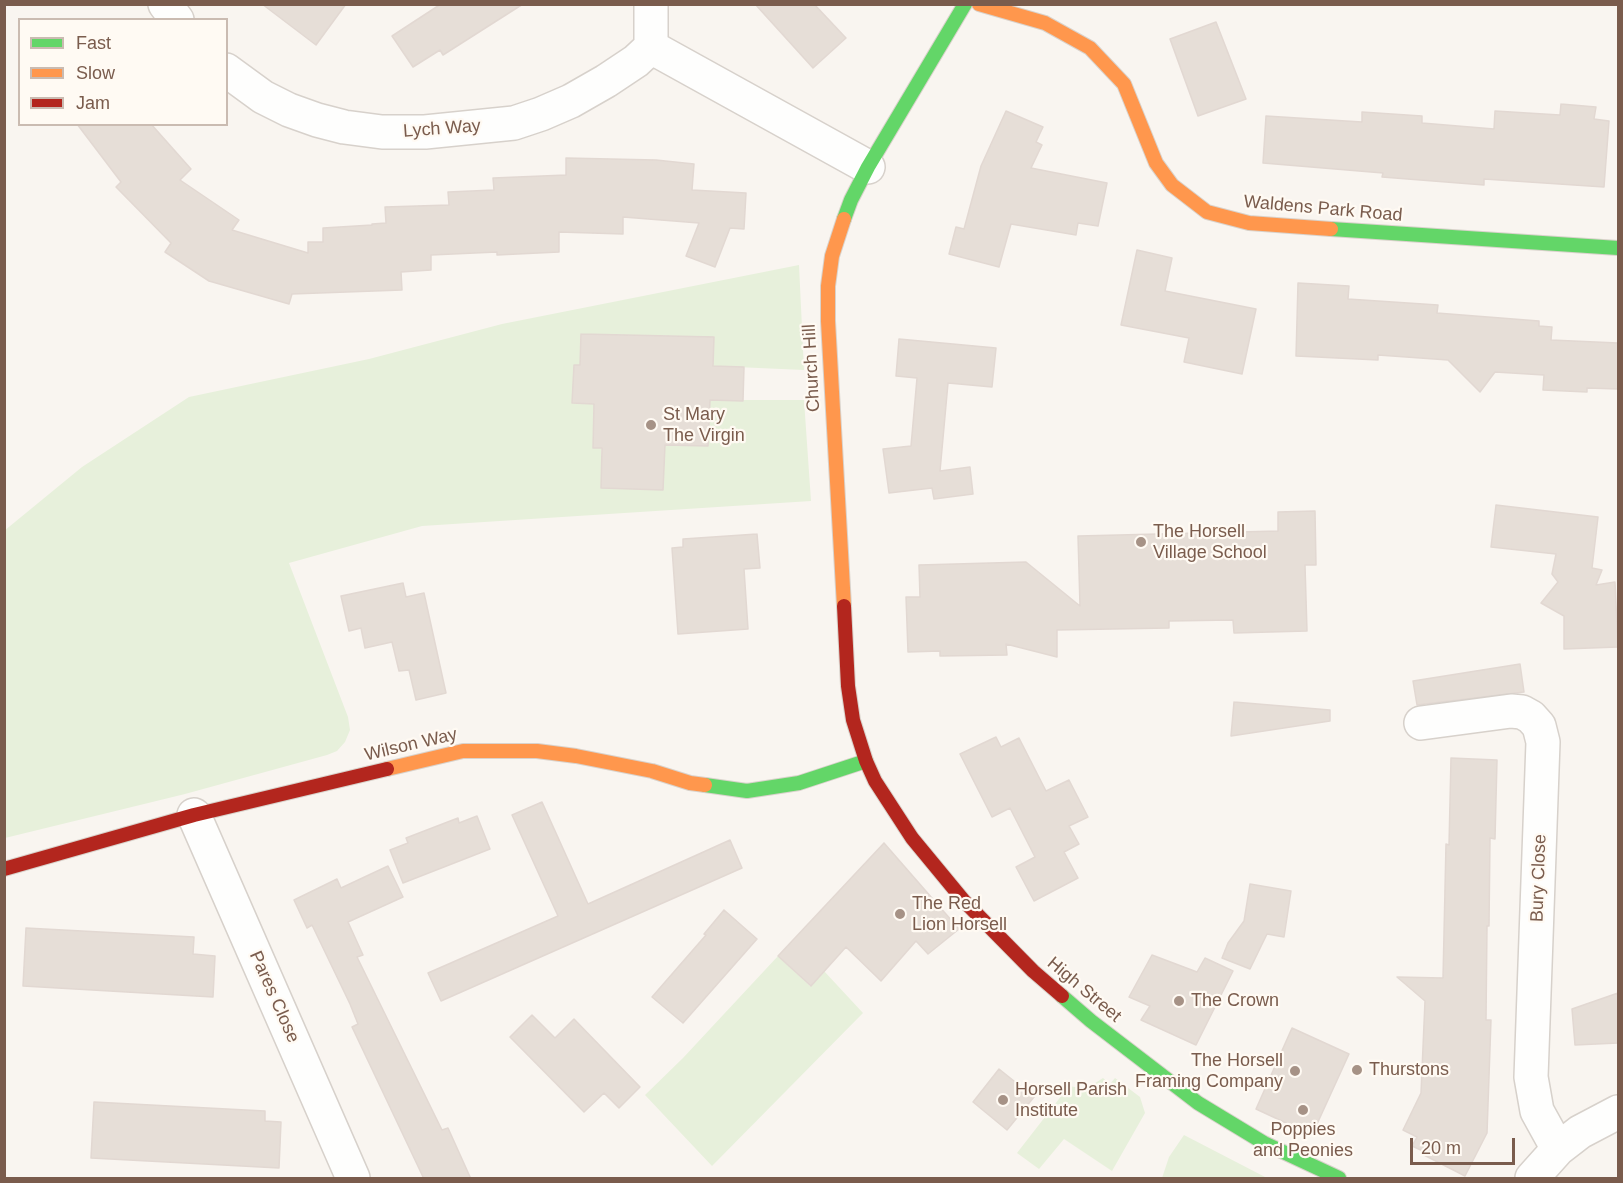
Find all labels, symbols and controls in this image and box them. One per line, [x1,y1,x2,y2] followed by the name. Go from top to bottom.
[18,18,228,126] legend
[76,33,111,53] text: Fast
[76,63,115,83] text: Slow
[76,93,110,113] text: Jam
[402,116,482,142] street label: Lych Way
[1243,191,1403,227] street label: Waldens Park Road
[799,323,825,413] street label: Church Hill
[663,404,745,446] place label: St Mary The Virgin
[644,418,658,432] marker: St Mary The Virgin
[1153,521,1267,564] place label: The Horsell Village School
[1134,535,1148,549] marker: The Horsell Village School
[363,724,459,766] street label: Wilson Way
[1527,834,1551,922] street label: Bury Close
[912,893,1007,936] place label: The Red Lion Horsell
[893,907,907,921] marker: The Red Lion Horsell
[244,948,304,1046] street label: Pares Close
[1043,953,1125,1027] street label: High Street
[1191,990,1279,1012] place label: The Crown
[1172,994,1186,1008] marker: The Crown
[1135,1050,1283,1092] place label: The Horsell Framing Company
[1369,1059,1449,1081] place label: Thurstons
[1350,1063,1364,1077] marker: Thurstons
[1288,1064,1302,1078] marker: The Horsell Framing Company
[1015,1079,1127,1122] place label: Horsell Parish Institute
[996,1093,1010,1107] marker: Horsell Parish Institute
[1296,1103,1310,1117] marker: Poppies and Peonies
[1253,1119,1353,1162] place label: Poppies and Peonies
[1413,1126,1518,1164] scale bar
[1421,1138,1461,1158] text: 20 m

